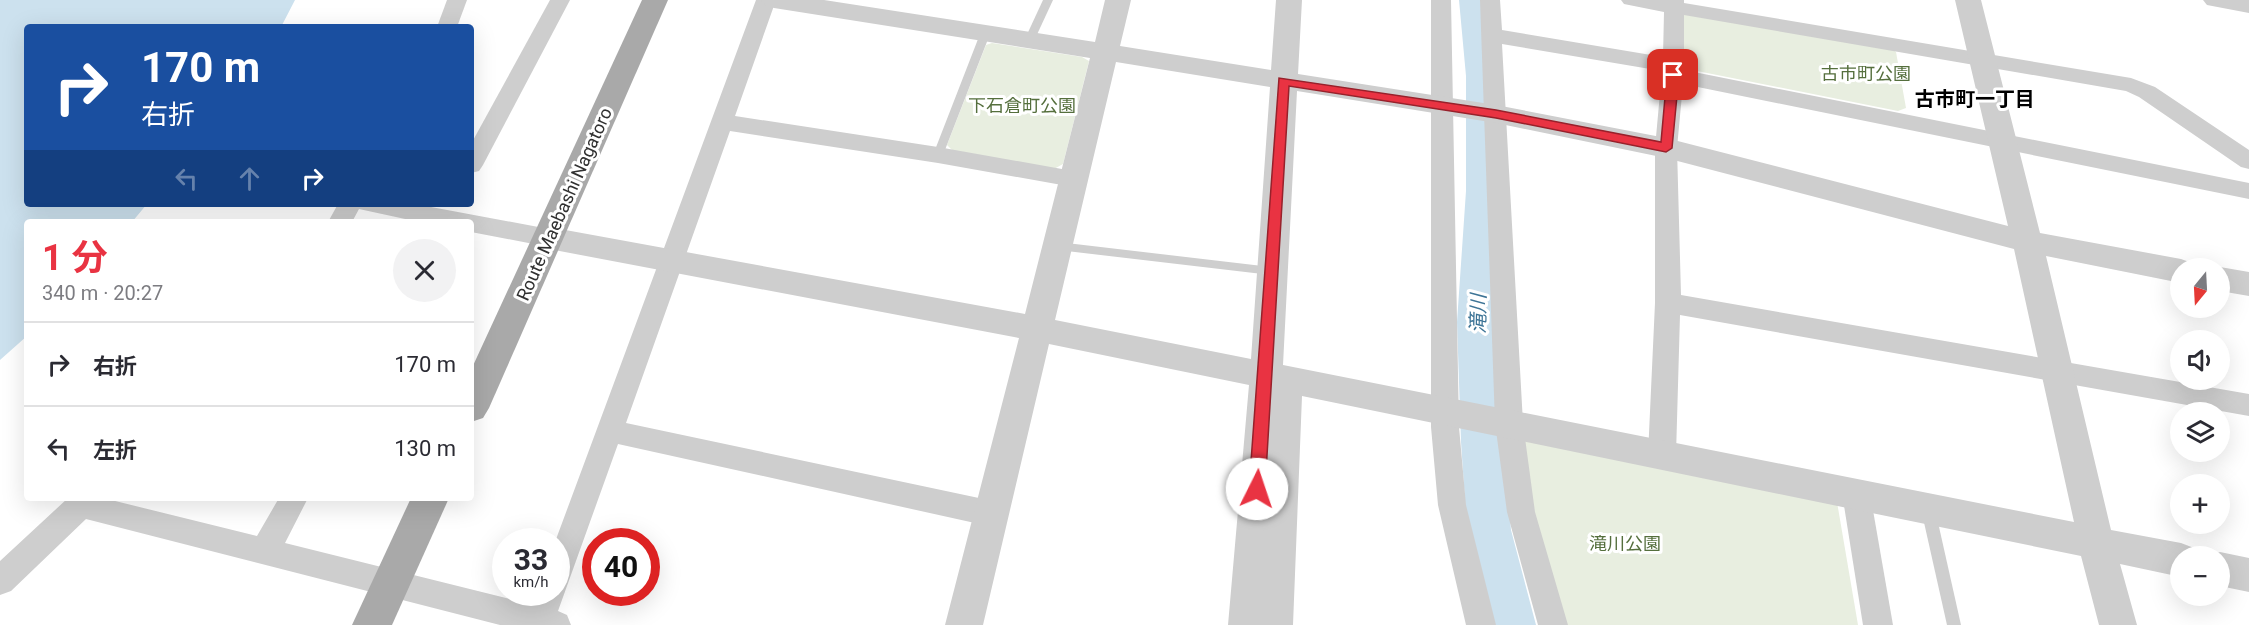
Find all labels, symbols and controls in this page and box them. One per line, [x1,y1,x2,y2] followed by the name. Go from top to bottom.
[141,43,260,92] text: 170 m
[42,48,120,126] icon: right
[1647,49,1698,100] pin
[1656,58,1689,91] icon: arrive
[1821,63,1911,84] park label: 古市町公園
[1915,87,2035,111] district label: 古市町一丁目
[968,95,1076,116] park label: 下石倉町公園
[141,99,195,131] text: 右折
[512,104,616,304] street label: Route Maebashi Nagatoro
[170,162,203,195] icon: left
[233,162,266,195] icon: ahead
[296,162,329,195] icon: right
[42,237,108,279] text: 1 分
[393,239,456,302] button: close
[2170,258,2230,318] north arrow
[2170,258,2230,606] map controls
[42,281,163,305] text: 340 m · 20:27
[1466,292,1490,334] water label: 滝川
[2170,330,2230,390] button: sound
[42,348,75,381] icon: right
[394,352,456,377] text: 170 m
[93,354,137,379] text: 右折
[2170,402,2230,462] button: layers
[42,432,75,465] icon: left
[394,436,456,461] text: 130 m
[93,438,137,463] text: 左折
[1225,457,1289,521] position arrow
[2170,474,2230,534] button: +
[582,528,660,606] speed limit sign: 40
[1589,533,1661,554] park label: 滝川公園
[514,542,548,577] text: 33
[2170,546,2230,606] button: −
[513,573,549,591] text: km/h

